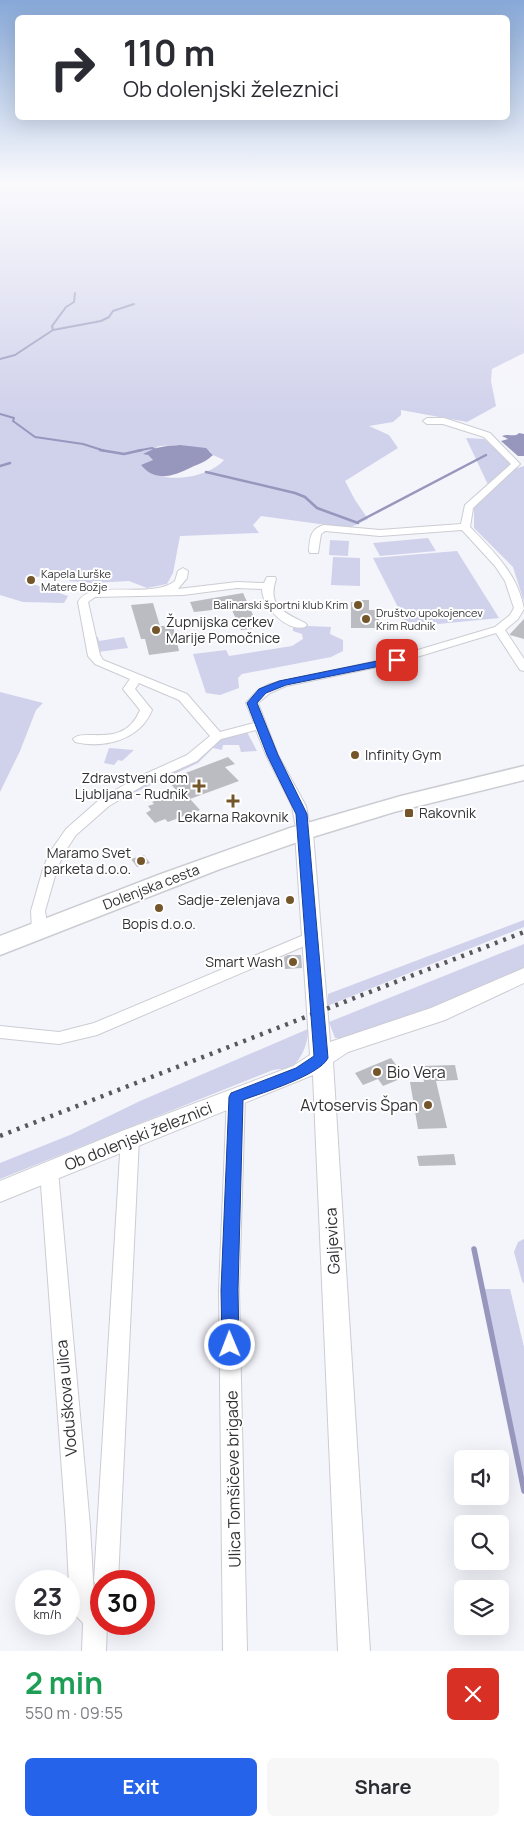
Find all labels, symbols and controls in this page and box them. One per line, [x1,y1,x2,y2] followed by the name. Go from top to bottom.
[123,29,215,77] text: 110 m
[40,35,105,100] icon: right
[123,74,339,104] text: Ob dolenjski železnici
[41,566,111,594] place label: Kapela Lurške Matere Božje
[25,574,37,586] marker: Kapela Lurške Matere Božje
[213,597,348,612] place label: Balinarski športni klub Krim
[352,599,364,611] marker: Balinarski športni klub Krim
[376,605,483,633] place label: Društvo upokojencev Krim Rudnik
[166,612,280,647] place label: Župnijska cerkev Marije Pomočnice
[360,613,372,625] marker: Društvo upokojencev Krim Rudnik
[150,624,162,636] marker: Župnijska cerkev Marije Pomočnice
[376,639,418,681] pin
[383,646,411,674] icon: arrive
[365,745,441,764] place label: Infinity Gym
[349,749,361,761] marker: Infinity Gym
[75,768,189,803] place label: Zdravstveni dom Ljubljana - Rudnik
[192,779,206,793] marker: Zdravstveni dom Ljubljana - Rudnik
[227,795,239,807] marker: Lekarna Rakovnik
[419,803,477,822] place label: Rakovnik
[177,807,290,826] place label: Lekarna Rakovnik
[403,807,415,819] marker: Rakovnik
[44,843,131,878] place label: Maramo Svet parketa d.o.o.
[135,855,147,867] marker: Maramo Svet parketa d.o.o.
[100,859,202,914] street label: Dolenjska cesta
[178,890,280,909] place label: Sadje-zelenjava
[284,894,296,906] marker: Sadje-zelenjava
[153,902,165,914] marker: Bopis d.o.o.
[122,914,196,933] place label: Bopis d.o.o.
[205,952,283,971] place label: Smart Wash
[287,956,299,968] marker: Smart Wash
[387,1061,446,1083] place label: Bio Vera
[371,1066,383,1078] marker: Bio Vera
[300,1094,418,1116] place label: Avtoservis Špan
[61,1096,215,1176] street label: Ob dolenjski železnici
[422,1099,434,1111] marker: Avtoservis Špan
[319,1207,345,1275] street label: Galjevica
[203,1318,255,1370] position arrow
[50,1339,82,1457] street label: Voduškova ulica
[220,1390,246,1568] street label: Ulica Tomšičeve brigade
[454,1450,509,1635] map controls
[454,1450,509,1505] button: sound
[454,1515,509,1570] button: search
[90,1570,155,1635] speed limit sign: 30
[33,1579,62,1614] text: 23
[454,1580,509,1635] button: layers
[34,1606,61,1623] text: km/h
[25,1662,103,1703] text: 2 min
[447,1668,499,1720] button: close
[25,1702,123,1724] text: 550 m · 09:55
[25,1758,257,1816] button: Exit
[267,1758,499,1816] button: Share

